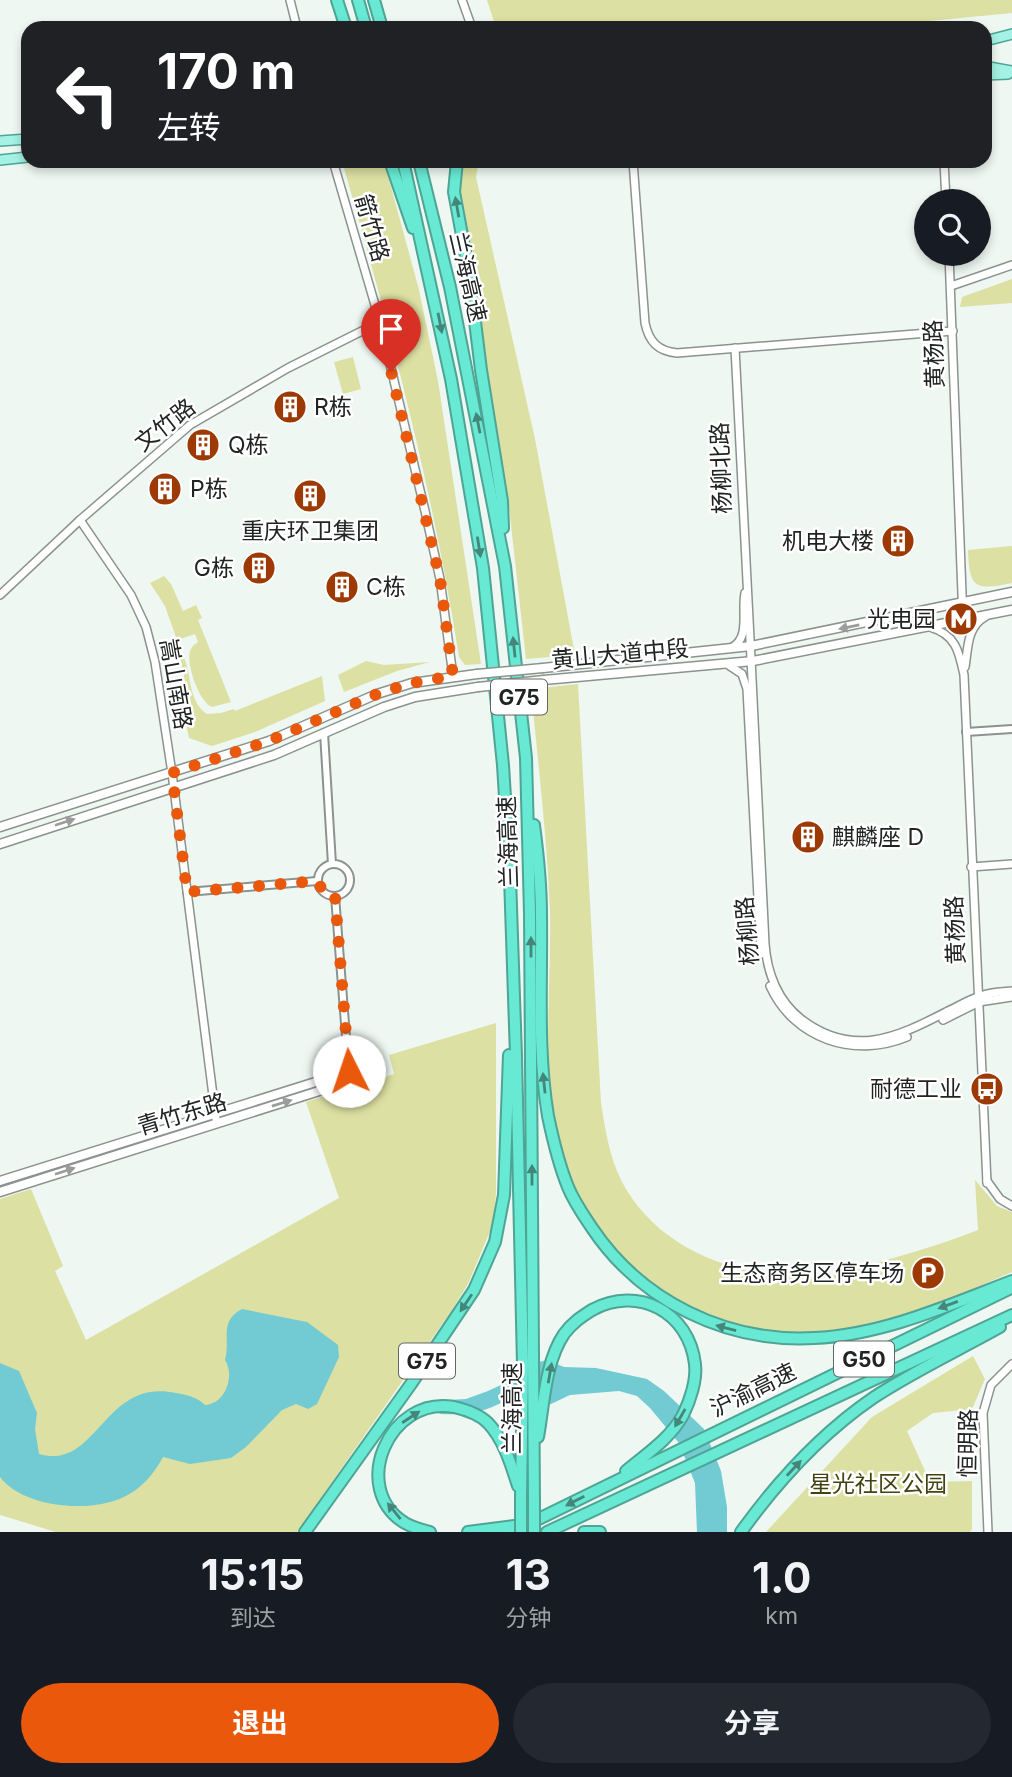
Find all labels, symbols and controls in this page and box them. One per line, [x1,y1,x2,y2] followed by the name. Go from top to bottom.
[157,42,295,101] text: 170 m
[42,49,133,140] icon: left
[157,108,221,147] text: 左转
[914,189,991,266] map controls
[914,189,991,266] button: search
[349,191,395,265] street label: 箭竹路
[451,196,462,218] one-way arrow
[444,229,492,325] street label: 兰海高速
[361,299,421,371] pin
[372,310,410,348] icon: arrive
[435,312,446,334] one-way arrow
[919,319,949,389] street label: 黄杨路
[271,388,309,426] building icon: R栋
[129,393,201,457] street label: 文竹路
[314,393,352,421] place label: R栋
[472,411,483,433] one-way arrow
[705,422,737,514] street label: 杨柳北路
[184,426,222,464] building icon: Q栋
[228,431,269,459] place label: Q栋
[146,470,184,508] building icon: P栋
[190,475,228,503] place label: P栋
[291,477,329,515] building icon: 重庆环卫集团
[241,517,379,545] place label: 重庆环卫集团
[879,522,917,560] building icon: 机电大楼
[782,527,874,555] place label: 机电大楼
[474,536,485,558] one-way arrow
[240,549,278,587] building icon: G栋
[194,554,234,582] place label: G栋
[323,568,361,606] building icon: C栋
[366,573,406,601] place label: C栋
[942,600,980,638] metro station icon: 光电园
[867,605,936,633] place label: 光电园
[838,621,860,632] one-way arrow
[550,634,690,674] street label: 黄山大道中段
[154,636,198,732] street label: 嵩山南路
[508,636,519,658] one-way arrow
[491,680,547,714] road number: G75
[492,796,524,888] street label: 兰海高速
[54,816,75,827] one-way arrow
[789,818,827,856] building icon: 麒麟座 D
[832,823,924,851] place label: 麒麟座 D
[730,895,764,967] street label: 杨柳路
[940,895,970,965] street label: 黄杨路
[525,936,536,958] one-way arrow
[312,1034,386,1108] position arrow
[968,1070,1006,1108] bus stop icon: 耐德工业
[539,1072,550,1094] one-way arrow
[870,1075,962,1103] place label: 耐德工业
[134,1087,230,1141] street label: 青竹东路
[272,1097,293,1107] one-way arrow
[526,1163,538,1185] one-way arrow
[55,1165,76,1176] one-way arrow
[909,1254,947,1292] parking icon: 生态商务区停车场
[720,1259,904,1287] place label: 生态商务区停车场
[459,1293,472,1313] one-way arrow
[937,1300,958,1311] one-way arrow
[715,1322,736,1332] one-way arrow
[834,1342,894,1376] road number: G50
[399,1344,455,1378] road number: G75
[706,1357,800,1423] street label: 沪渝高速
[498,1362,526,1454] street label: 兰海高速
[545,1362,556,1384] one-way arrow
[953,1408,983,1478] street label: 恒明路
[674,1409,686,1428] one-way arrow
[401,1411,421,1424] one-way arrow
[786,1459,802,1477] one-way arrow
[809,1470,947,1498] park label: 星光社区公园
[565,1496,585,1507] one-way arrow
[387,1503,402,1521] one-way arrow
[201,1549,305,1600] text: 15:15
[506,1549,551,1600] text: 13
[752,1552,811,1603] text: 1.0
[765,1602,798,1630] text: km
[230,1604,276,1632] text: 到达
[505,1604,551,1632] text: 分钟
[21,1683,499,1763] button: 退出
[513,1683,991,1763] button: 分享

